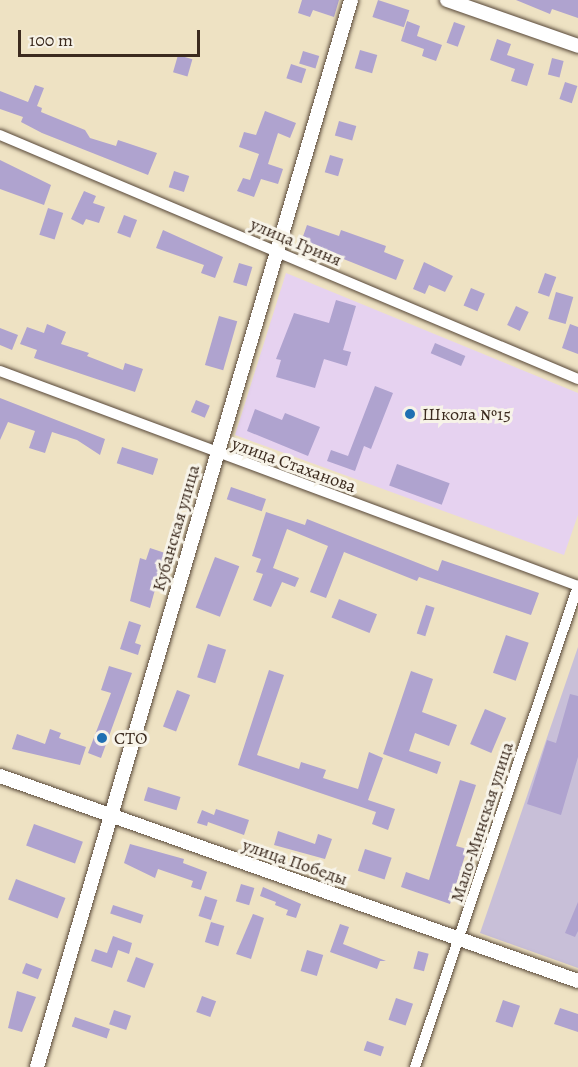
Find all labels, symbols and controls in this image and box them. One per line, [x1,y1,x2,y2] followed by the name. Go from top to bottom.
[21,18,202,56] scale bar
[29,28,73,52] text: 100 m
[247,213,345,271] street label: улица Гриня
[422,403,511,425] place label: Школа №15
[403,407,417,421] marker: Школа №15
[229,433,359,497] street label: улица Стаханова
[148,462,204,594] street label: Кубанская улица
[114,727,147,749] place label: СТО
[95,731,109,745] marker: СТО
[446,739,518,905] street label: Мало-Минская улица
[240,834,350,890] street label: улица Победы

